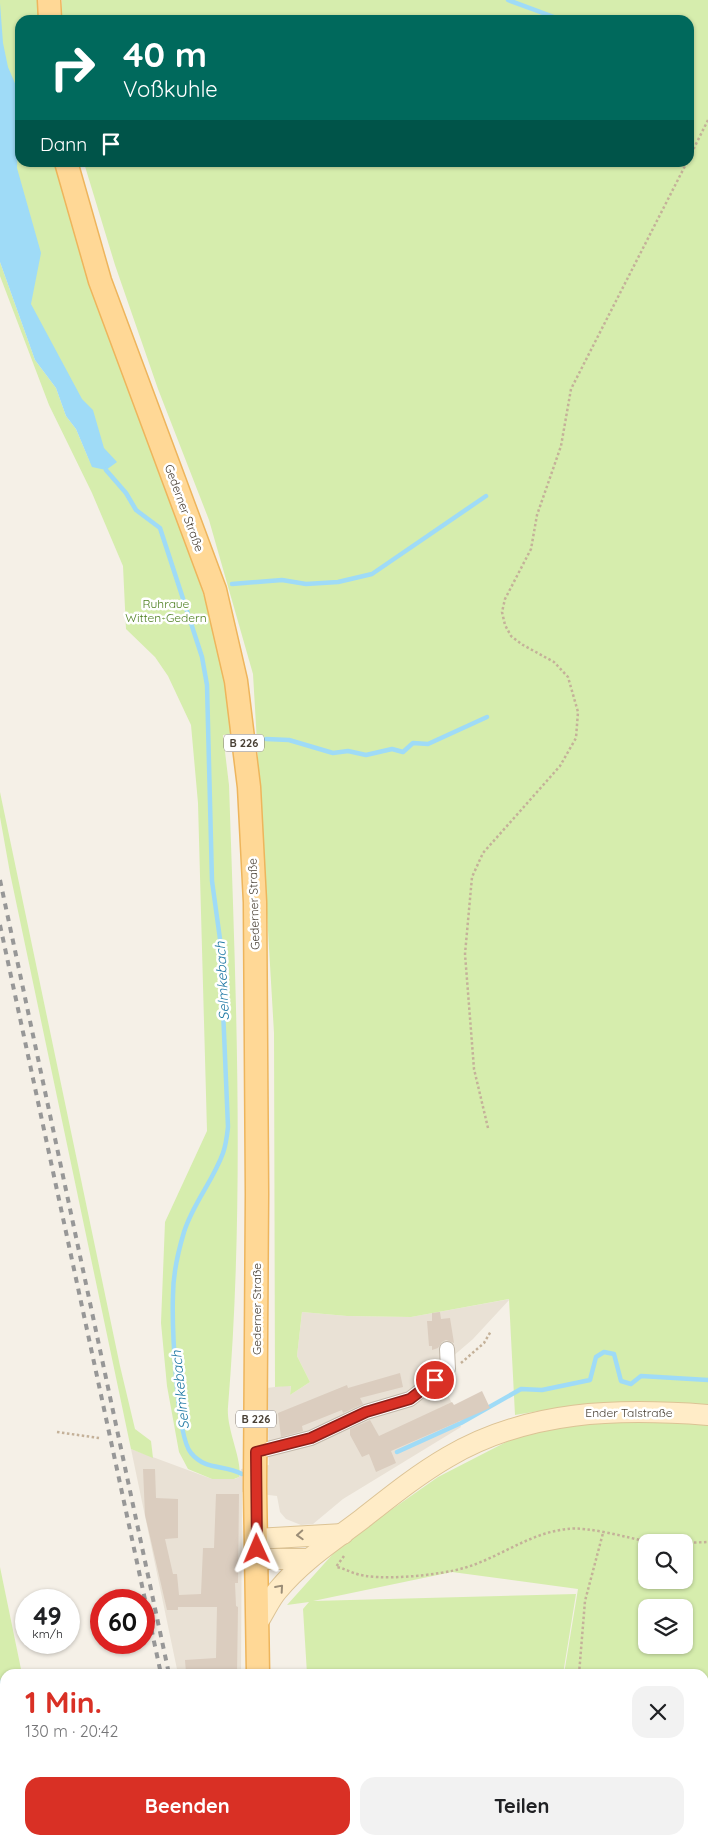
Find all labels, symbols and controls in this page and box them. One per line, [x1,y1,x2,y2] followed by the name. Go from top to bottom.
[123,32,207,76] text: 40 m
[40,35,105,100] icon: right
[123,75,218,103] text: Voßkuhle
[97,130,125,158] icon: arrive
[40,132,87,156] text: Dann
[162,462,207,554] street label: Gederner Straße
[125,596,207,625] park label: Ruhraue Witten-Gedern
[224,734,264,751] road number: B 226
[244,858,263,950] street label: Gederner Straße
[211,940,233,1021] water label: Selmkebach
[249,1263,264,1355] street label: Gederner Straße
[167,1349,193,1430] water label: Selmkebach
[414,1359,456,1401] pin
[421,1366,449,1394] icon: arrive
[585,1405,673,1420] street label: Ender Talstraße
[236,1410,276,1428] road number: B 226
[230,1522,282,1574] position arrow
[295,1530,303,1541] one-way arrow
[638,1534,693,1654] map controls
[638,1534,693,1589] button: search
[275,1585,283,1594] one-way arrow
[90,1589,155,1654] speed limit sign: 60
[638,1599,693,1654] button: layers
[33,1600,62,1631] text: 49
[32,1626,63,1641] text: km/h
[25,1683,102,1721] text: 1 Min.
[632,1686,684,1738] button: close
[25,1721,118,1741] text: 130 m · 20:42
[25,1777,350,1835] button: Beenden
[360,1777,684,1835] button: Teilen

